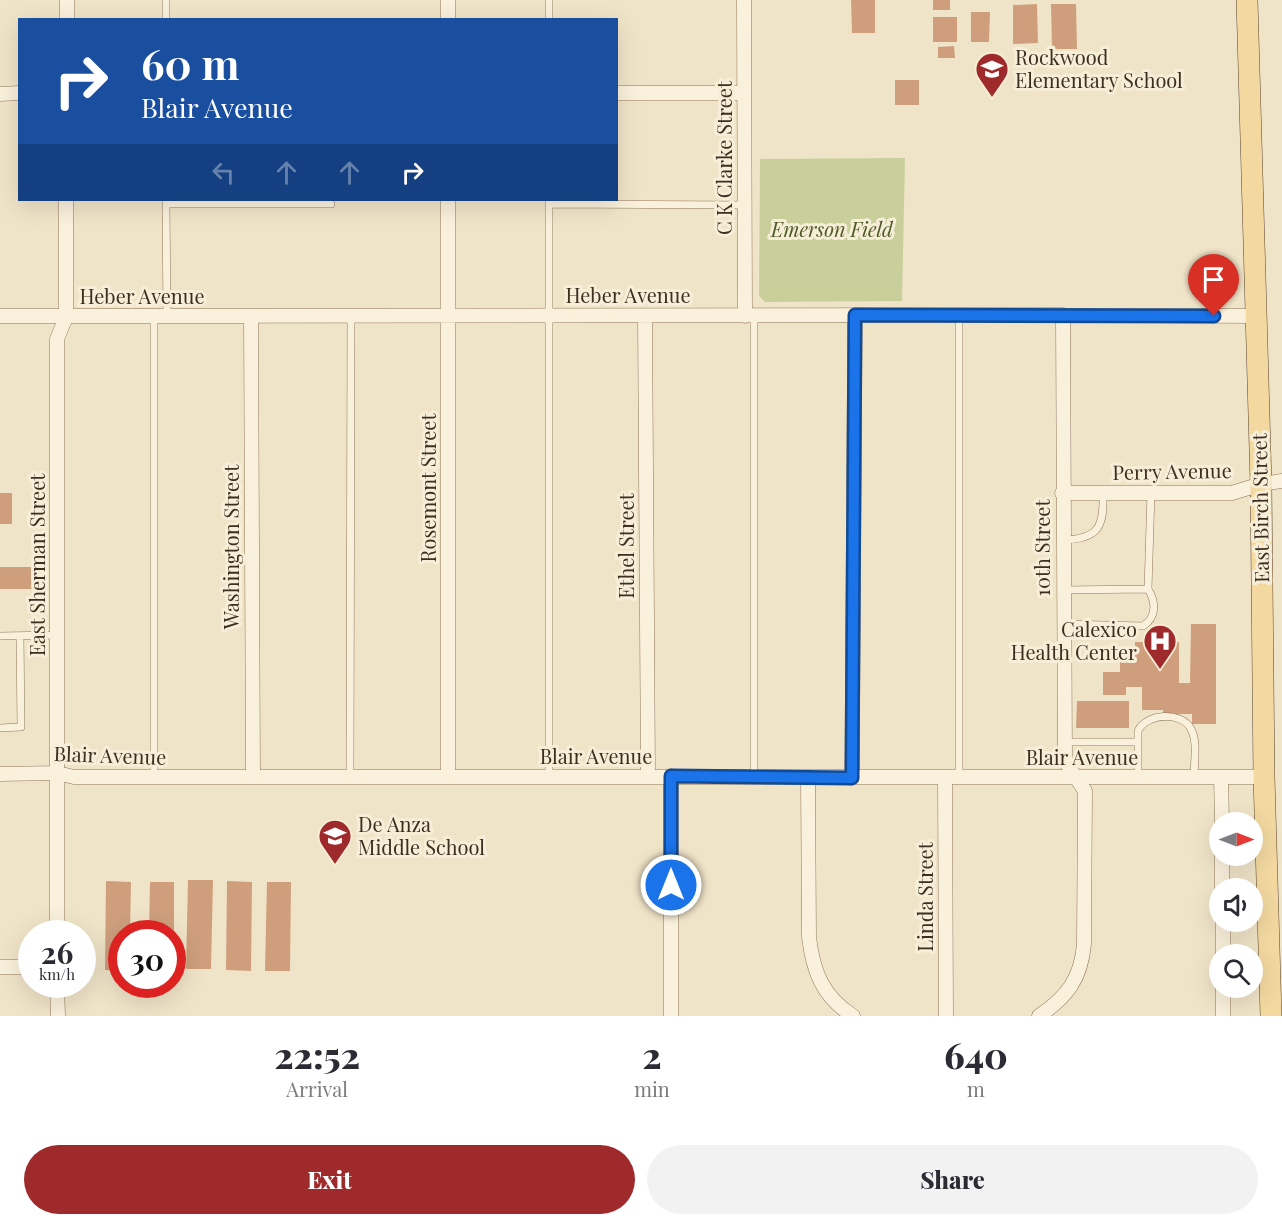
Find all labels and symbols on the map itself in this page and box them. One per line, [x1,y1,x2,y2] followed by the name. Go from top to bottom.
[1015,43,1183,93] place label: Rockwood Elementary School
[974,51,1010,98] school or university icon: Rockwood Elementary School
[710,80,737,235] street label: C K Clarke Street
[770,215,894,242] park label: Emerson Field
[1188,254,1239,316] pin
[565,281,691,308] street label: Heber Avenue
[79,282,205,309] street label: Heber Avenue
[414,413,441,563] street label: Rosemont Street
[1245,432,1274,583] street label: East Birch Street
[1112,456,1232,485] street label: Perry Avenue
[217,464,244,630] street label: Washington Street
[23,473,50,656] street label: East Sherman Street
[612,492,639,599] street label: Ethel Street
[1028,499,1055,596] street label: 10th Street
[1011,615,1137,665] place label: Calexico Health Center
[1142,623,1178,670] hospital icon: Calexico Health Center
[53,739,167,770] street label: Blair Avenue
[540,742,652,769] street label: Blair Avenue
[1026,743,1138,770] street label: Blair Avenue
[358,810,485,860] place label: De Anza Middle School
[1209,812,1263,866] north arrow
[317,818,353,865] school or university icon: De Anza Middle School
[911,841,938,952] street label: Linda Street
[639,853,703,917] position arrow
[108,920,186,998] speed limit sign: 30

